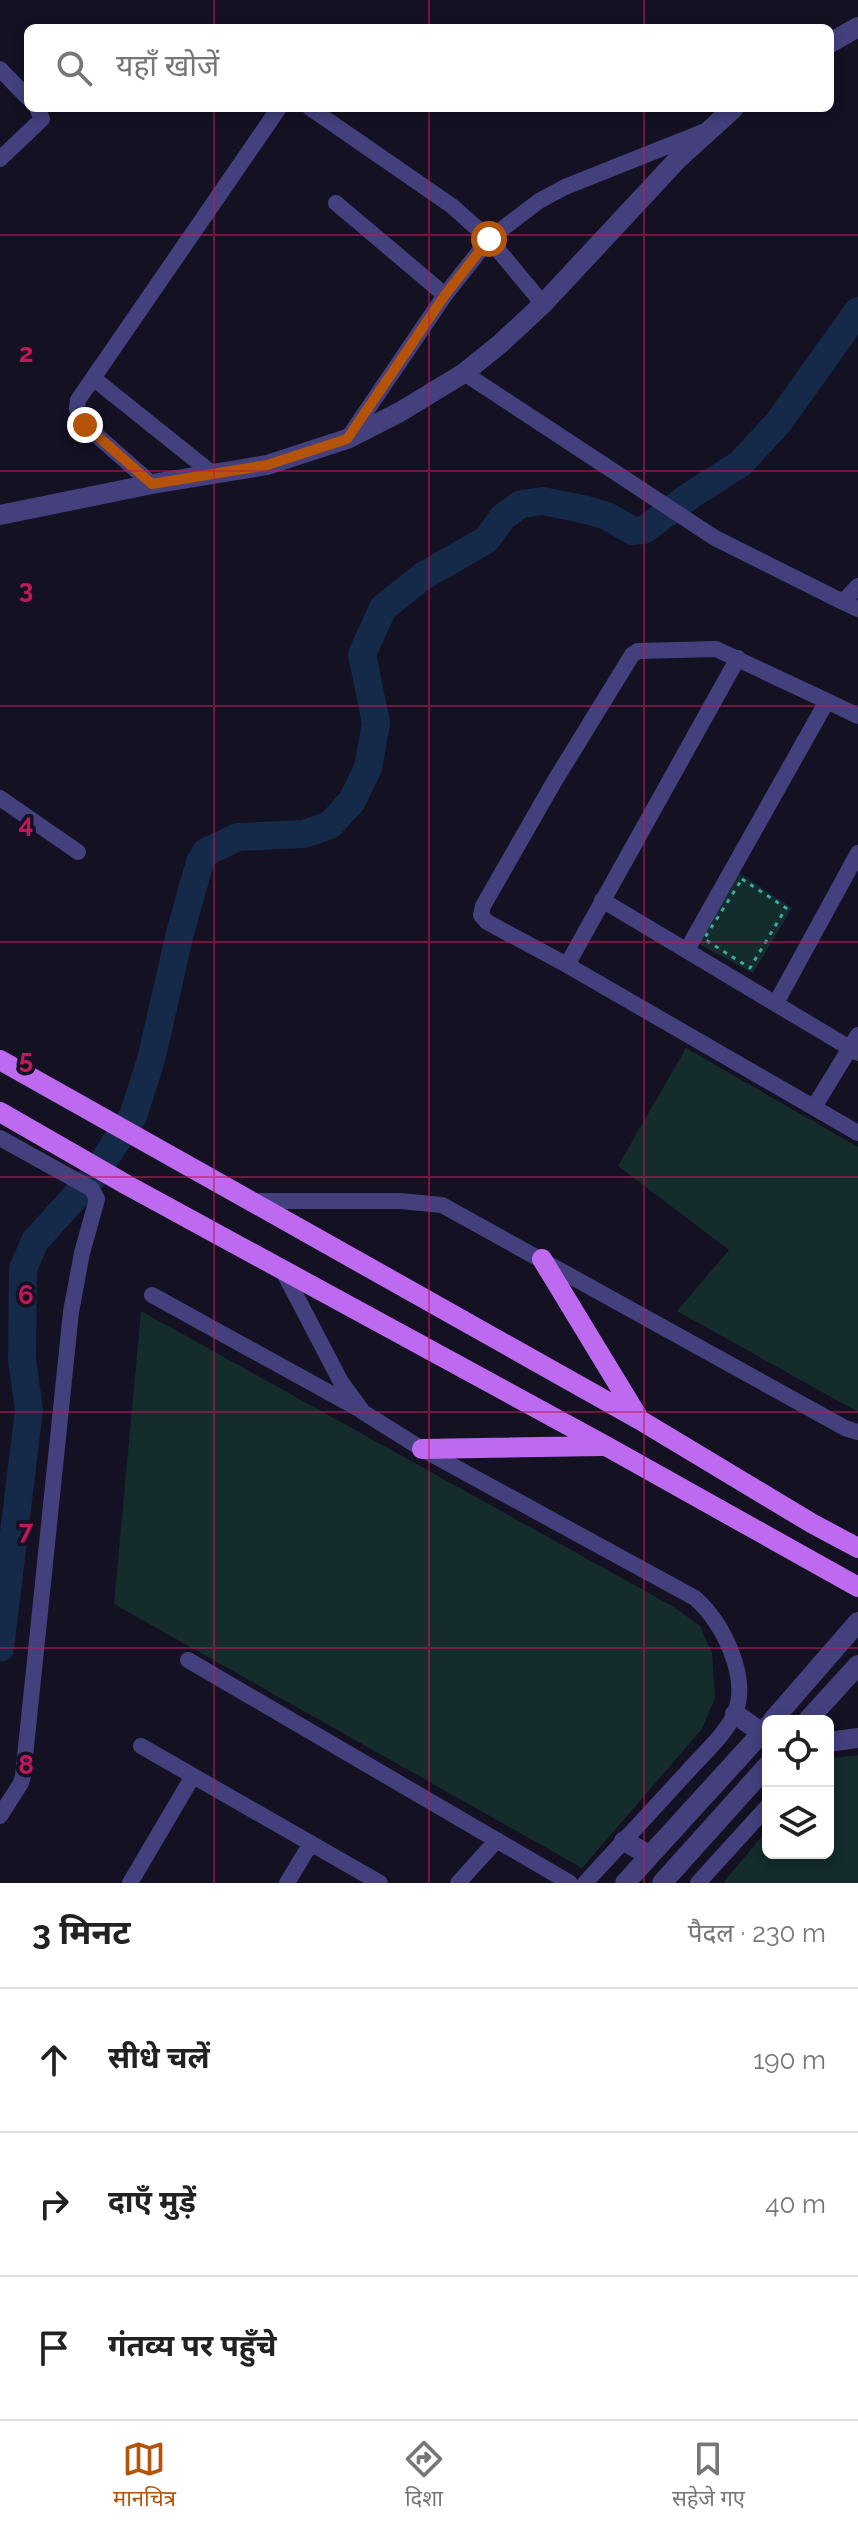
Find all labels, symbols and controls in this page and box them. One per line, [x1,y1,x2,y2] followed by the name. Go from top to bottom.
[24,24,834,112] search box
[52,46,96,90] icon: search
[116,48,219,83] text: यहाँ खोजें
[471,221,507,257] route start
[19,338,33,368] text: 2
[67,407,103,443] route end
[19,574,33,604] text: 3
[19,809,33,839] text: 4
[19,1044,33,1074] text: 5
[18,1280,34,1310] text: 6
[19,1515,34,1545] text: 7
[762,1715,834,1859] map controls
[762,1715,834,1787] button: locate
[18,1750,34,1780] text: 8
[762,1787,834,1859] button: layers
[32,1912,131,1952] text: 3 मिनट
[688,1918,826,1948] text: पैदल · 230 m
[32,2038,76,2082] icon: ahead
[108,2040,210,2075] text: सीधे चलें
[753,2045,826,2075] text: 190 m
[32,2182,76,2226] icon: right
[108,2184,196,2219] text: दाएँ मुड़ें
[765,2189,826,2219] text: 40 m
[32,2326,76,2370] icon: arrive
[108,2328,277,2363] text: गंतव्य पर पहुँचे
[113,2437,176,2515] tab: मानचित्र
[402,2437,446,2515] tab: दिशा
[672,2437,745,2515] tab: सहेजे गए

